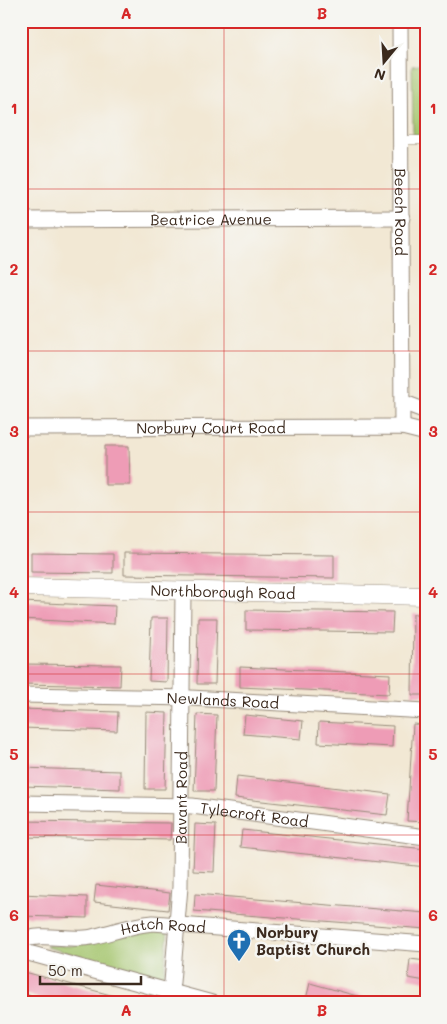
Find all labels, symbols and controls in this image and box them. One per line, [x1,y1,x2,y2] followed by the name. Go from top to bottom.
[120,2,132,23] text: A
[317,2,327,23] text: B
[360,38,410,88] north arrow
[372,64,388,86] text: N
[10,97,18,118] text: 1
[429,97,437,118] text: 1
[391,168,411,256] street label: Beech Road
[150,209,272,229] street label: Beatrice Avenue
[10,258,19,279] text: 2
[429,258,438,279] text: 2
[136,417,286,438] street label: Norbury Court Road
[9,420,19,441] text: 3
[428,420,438,441] text: 3
[150,580,296,603] street label: Northborough Road
[9,581,19,602] text: 4
[428,581,438,602] text: 4
[167,688,280,713] street label: Newlands Road
[9,743,19,764] text: 5
[428,743,438,764] text: 5
[170,751,191,844] street label: Bavant Road
[199,797,310,831] street label: Tylecroft Road
[9,904,19,925] text: 6
[428,904,438,925] text: 6
[118,913,206,939] street label: Hatch Road
[256,922,370,959] place label: Norbury Baptist Church
[226,928,252,962] church icon: Norbury Baptist Church
[40,954,141,986] scale bar
[48,960,83,980] text: 50 m
[120,999,132,1020] text: A
[317,999,327,1020] text: B

